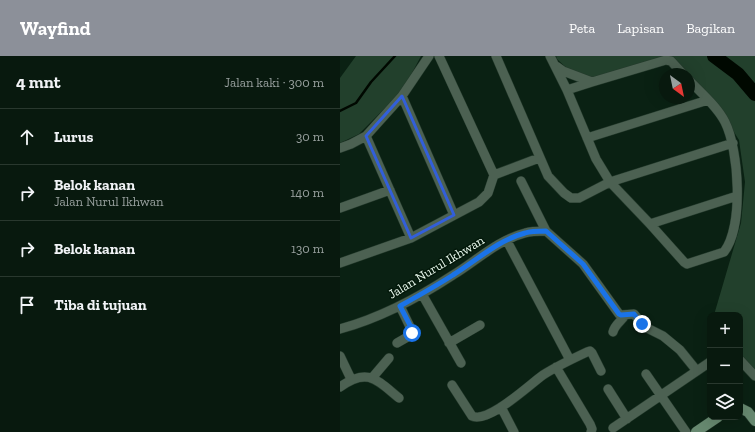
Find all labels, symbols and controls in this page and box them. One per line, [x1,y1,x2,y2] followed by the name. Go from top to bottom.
[20,17,91,40] text: Wayfind
[569,20,595,37] text: Peta
[617,20,664,37] text: Lapisan
[686,20,735,37] text: Bagikan
[659,68,695,104] north arrow
[16,72,61,92] text: 4 mnt
[224,75,324,90] text: Jalan kaki · 300 m
[16,126,38,148] icon: ahead
[54,128,93,146] text: Lurus
[296,129,324,144] text: 30 m
[54,176,135,194] text: Belok kanan
[16,182,38,204] icon: right
[290,185,324,200] text: 140 m
[54,194,163,209] text: Jalan Nurul Ikhwan
[385,232,487,302] street label: Jalan Nurul Ikhwan
[16,238,38,260] icon: right
[54,240,135,258] text: Belok kanan
[291,241,324,256] text: 130 m
[16,294,38,316] icon: arrive
[54,296,147,314] text: Tiba di tujuan
[707,312,743,420] map controls
[707,312,743,348] button: +
[633,315,651,333] route end
[403,324,421,342] route start
[707,348,743,384] button: −
[707,384,743,420] button: layers

